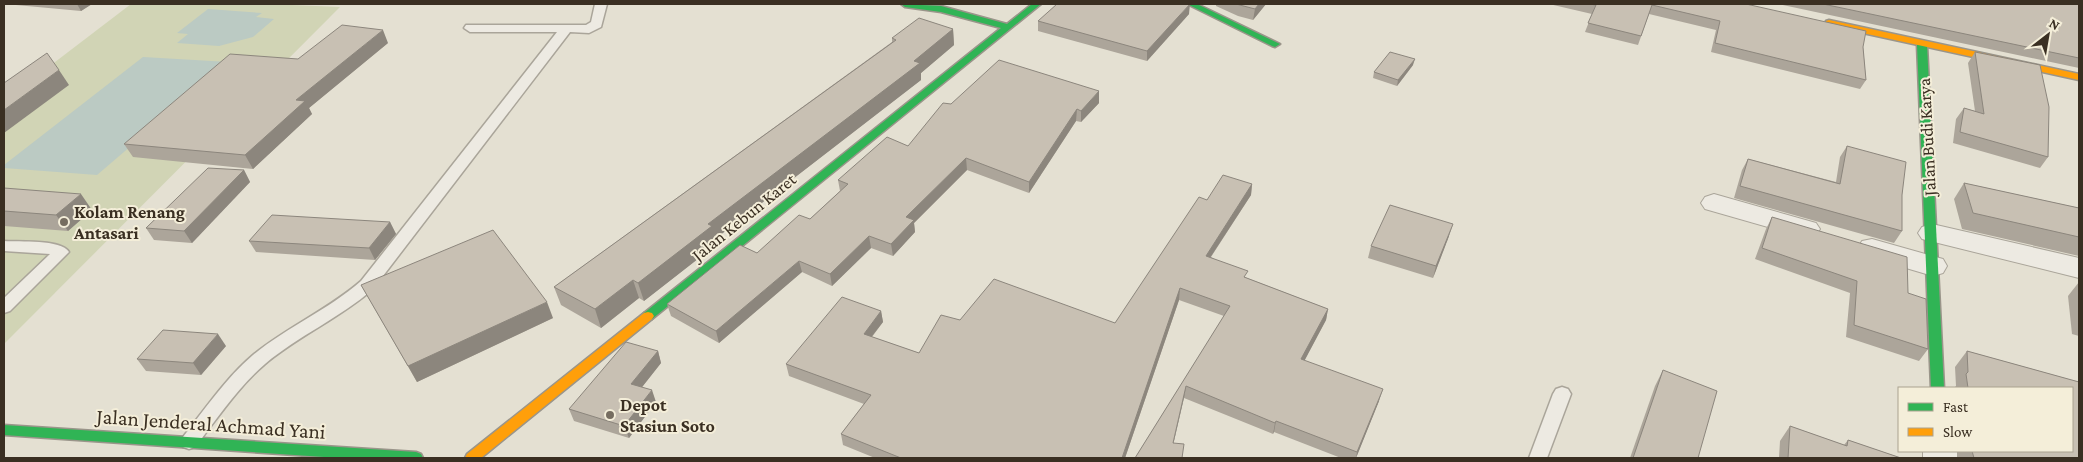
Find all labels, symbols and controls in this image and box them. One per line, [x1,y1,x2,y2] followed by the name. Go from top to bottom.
[2023,10,2073,60] north arrow
[2046,15,2063,33] text: N
[1914,77,1940,199] street label: Jalan Budi Karya
[686,168,801,266] street label: Jalan Kebun Karet
[73,202,185,243] place label: Kolam Renang Antasari
[58,216,70,228] marker: Kolam Renang Antasari
[1898,387,2073,452] legend
[620,395,715,436] place label: Depot Stasiun Soto
[1943,399,1969,415] text: Fast
[94,404,327,444] street label: Jalan Jenderal Achmad Yani
[604,409,616,421] marker: Depot Stasiun Soto
[1943,424,1973,440] text: Slow

